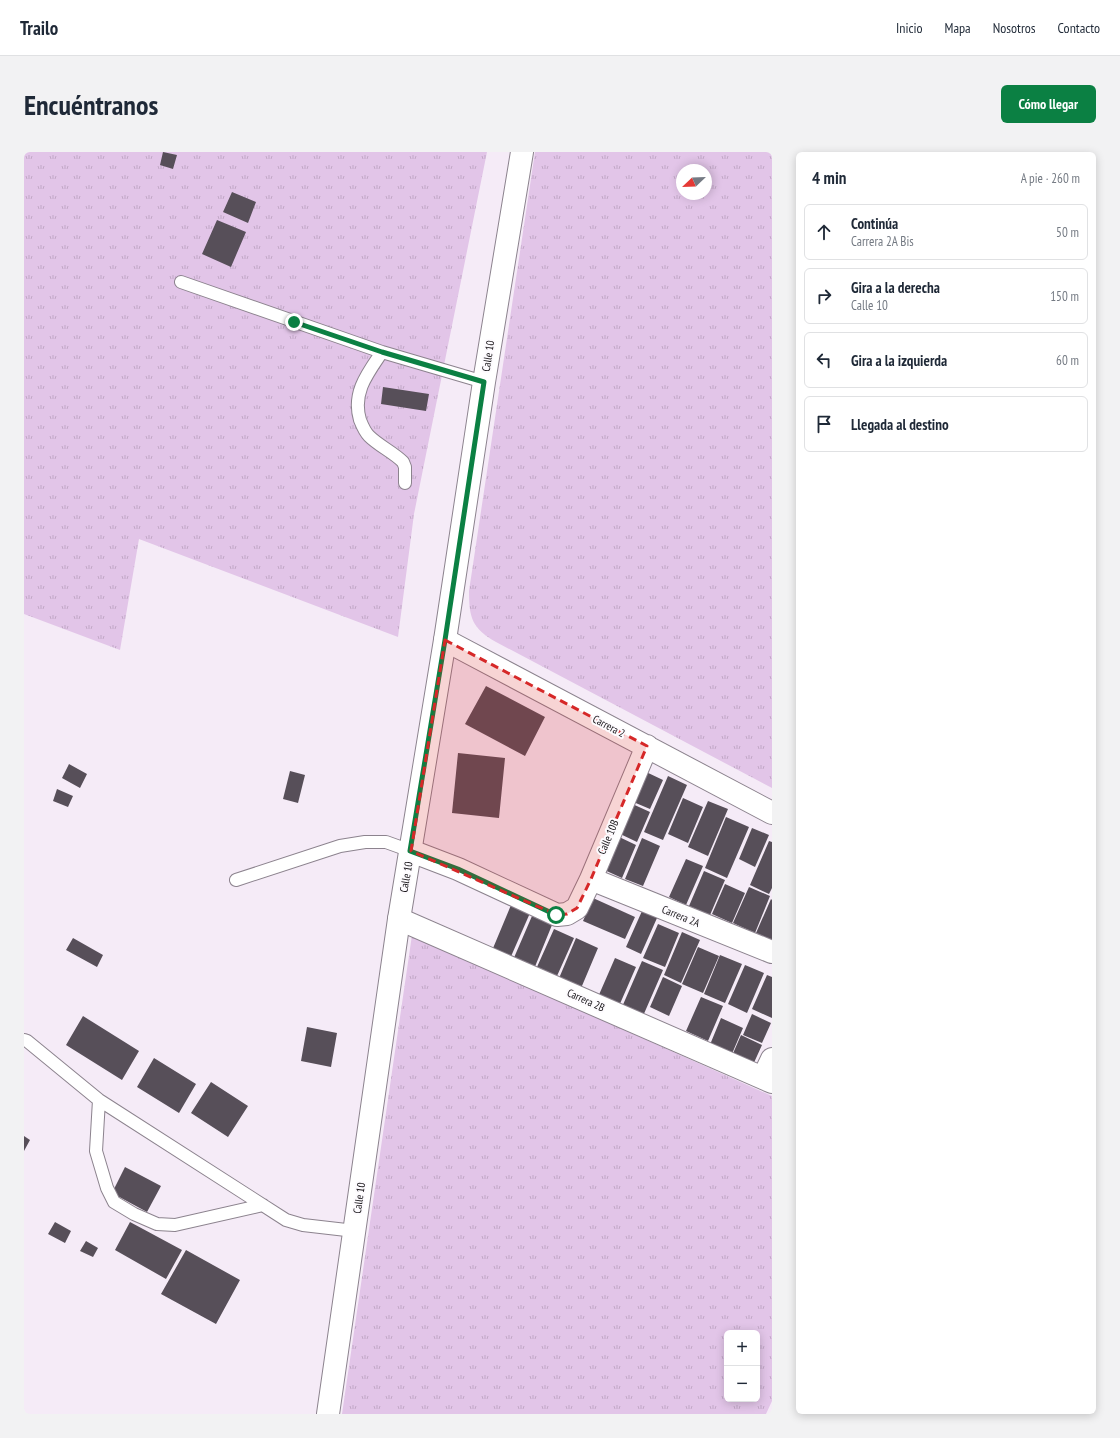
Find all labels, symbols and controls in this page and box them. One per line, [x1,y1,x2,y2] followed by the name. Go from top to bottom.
[20,16,58,40] text: Trailo
[896,19,923,37] text: Inicio
[945,19,971,37] text: Mapa
[993,19,1036,37] text: Nosotros
[1058,19,1100,37] text: Contacto
[1001,85,1096,123] button: Cómo llegar
[24,86,158,123] text: Encuéntranos
[676,164,712,200] north arrow
[812,167,846,189] text: 4 min
[1021,170,1080,187] text: A pie · 260 m
[851,214,898,233] text: Continúa
[813,221,835,243] icon: ahead
[1056,224,1079,241] text: 50 m
[851,233,914,250] text: Carrera 2A Bis
[851,278,940,297] text: Gira a la derecha
[813,285,835,307] icon: right
[1050,288,1079,305] text: 150 m
[851,297,888,314] text: Calle 10
[285,313,303,331] route end
[479,339,497,373] street label: Calle 10
[813,349,835,371] icon: left
[851,351,947,370] text: Gira a la izquierda
[1056,352,1079,369] text: 60 m
[813,413,835,435] icon: arrive
[851,415,949,434] text: Llegada al destino
[590,712,628,740] street label: Carrera 2
[594,818,622,856] street label: Calle 10B
[396,860,416,894] street label: Calle 10
[660,902,703,930] street label: Carrera 2A
[547,906,565,924] route start
[565,986,607,1014] street label: Carrera 2B
[350,1182,368,1214] street label: Calle 10
[724,1330,760,1402] map controls
[724,1330,760,1366] button: +
[724,1366,760,1402] button: −

